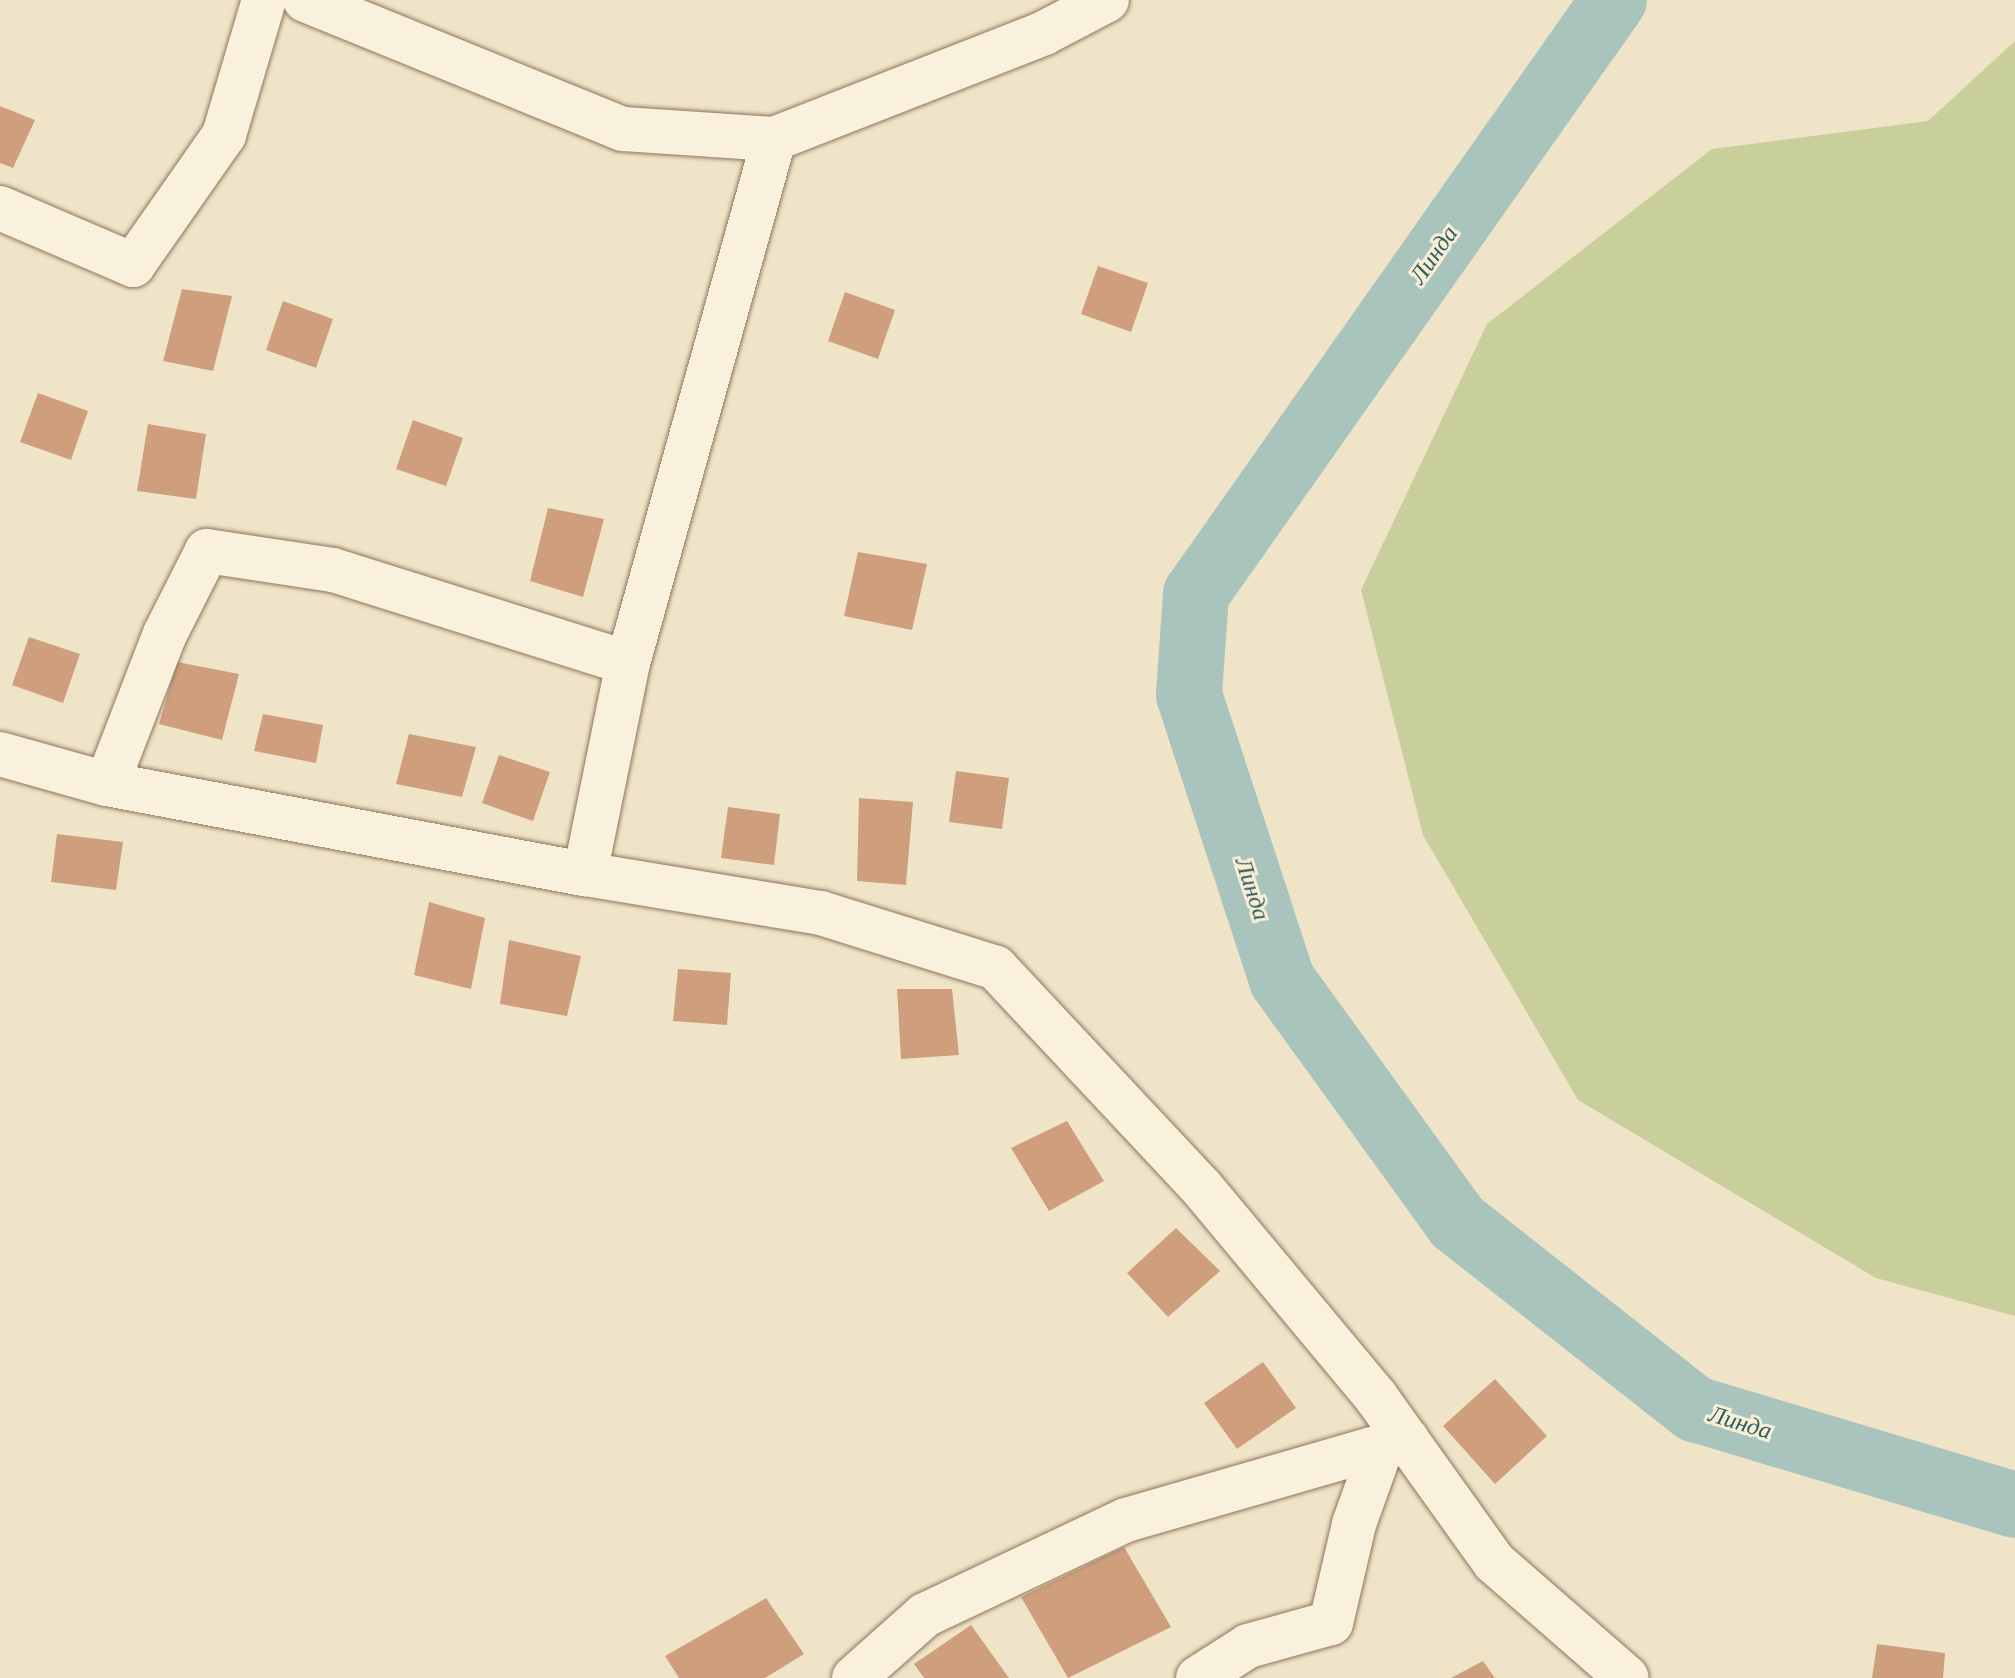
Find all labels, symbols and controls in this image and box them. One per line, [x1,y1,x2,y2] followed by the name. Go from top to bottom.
[1404,220,1464,290] water label: Линда
[1228,854,1276,924] water label: Линда
[1705,1400,1775,1446] water label: Линда

